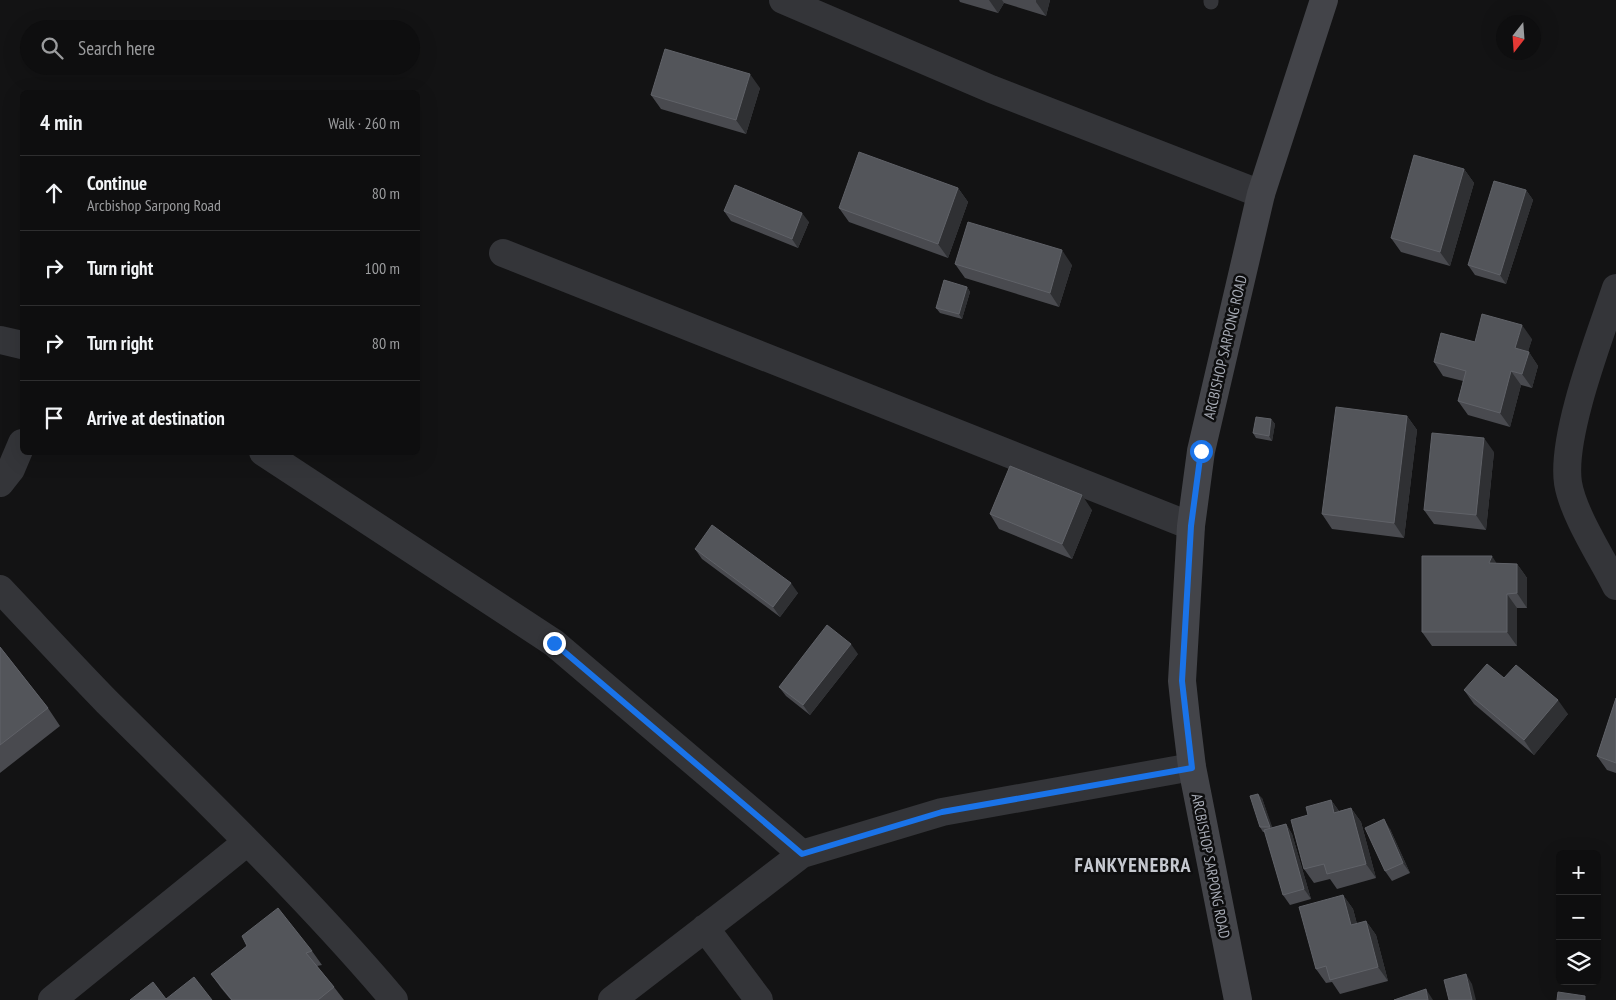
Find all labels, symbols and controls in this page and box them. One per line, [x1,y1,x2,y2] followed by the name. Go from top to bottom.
[1496,15,1541,60] north arrow
[20,20,420,75] search box
[38,34,66,62] icon: search
[78,36,155,60] text: Search here
[40,109,82,136] text: 4 min
[328,113,400,133] text: Walk · 260 m
[87,171,147,195] text: Continue
[40,179,68,207] icon: ahead
[372,183,400,203] text: 80 m
[87,195,221,215] text: Arcbishop Sarpong Road
[40,254,68,282] icon: right
[87,256,153,280] text: Turn right
[365,258,400,278] text: 100 m
[1199,273,1251,421] street label: ARCBISHOP SARPONG ROAD
[40,329,68,357] icon: right
[87,331,153,355] text: Turn right
[372,333,400,353] text: 80 m
[40,404,68,432] icon: arrive
[87,406,225,430] text: Arrive at destination
[1190,440,1213,463] route start
[543,632,566,655] route end
[1188,792,1234,940] street label: ARCBISHOP SARPONG ROAD
[1556,850,1601,985] map controls
[1556,850,1601,895] button: +
[1074,852,1192,878] district label: FANKYENEBRA
[1556,895,1601,940] button: −
[1556,940,1601,985] button: layers

